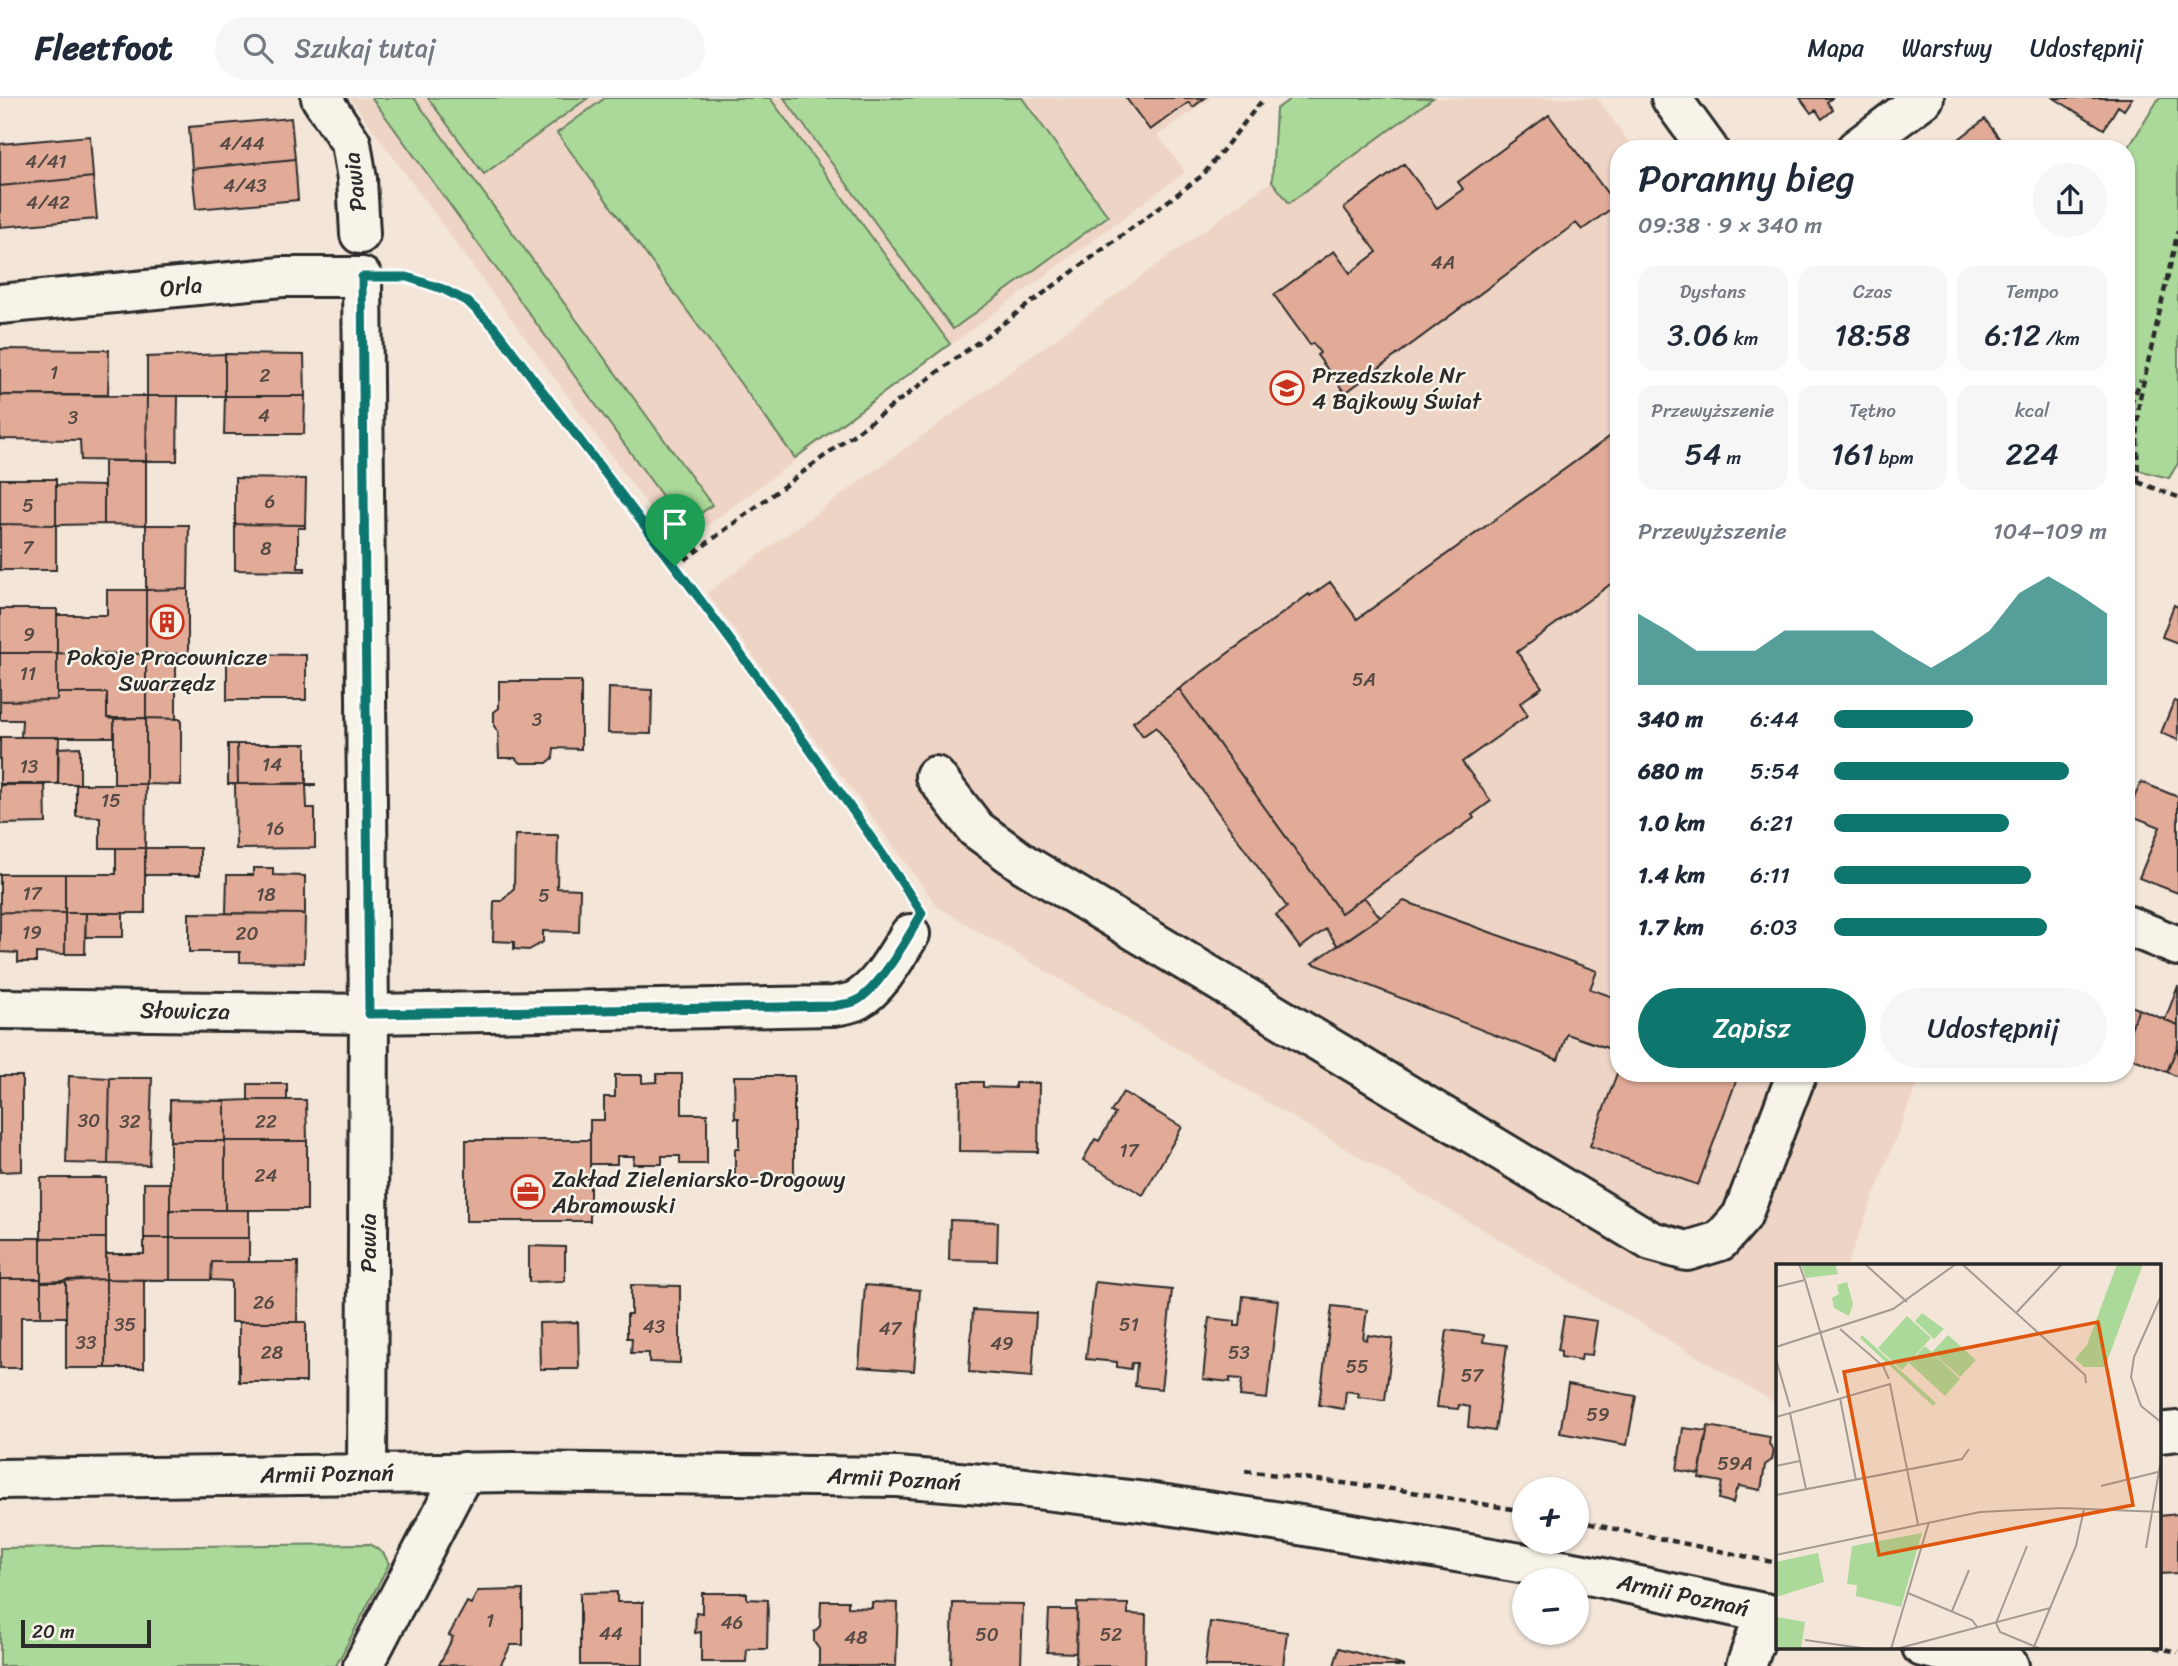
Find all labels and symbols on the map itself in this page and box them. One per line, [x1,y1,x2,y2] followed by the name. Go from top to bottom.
[219,127,265,160] house number: 4/44
[25,145,67,178] house number: 4/41
[331,150,379,214] street label: Pawia
[223,169,267,202] house number: 4/43
[26,186,70,219] house number: 4/42
[1431,246,1455,279] house number: 4A
[158,264,204,310] street label: Orla
[1312,355,1483,422] place label: Przedszkole Nr 4 Bajkowy Świat
[50,356,58,389] house number: 1
[260,359,271,392] house number: 2
[1268,369,1306,407] school or university icon: Przedszkole Nr 4 Bajkowy Świat
[258,399,270,432] house number: 4
[68,401,79,434] house number: 3
[265,485,275,518] house number: 6
[22,489,34,522] house number: 5
[645,494,705,566] pin
[23,531,35,564] house number: 7
[260,532,272,565] house number: 8
[148,603,186,641] building icon: Pokoje Pracownicze Swarzędz
[23,618,35,651] house number: 9
[66,637,268,704] place label: Pokoje Pracownicze Swarzędz
[20,657,36,690] house number: 11
[1352,663,1376,696] house number: 5A
[532,703,543,736] house number: 3
[262,748,282,781] house number: 14
[20,750,39,783] house number: 13
[101,784,121,817] house number: 15
[266,812,284,845] house number: 16
[22,877,43,910] house number: 17
[256,878,276,911] house number: 18
[538,879,550,912] house number: 5
[22,916,42,949] house number: 19
[236,917,258,950] house number: 20
[140,990,231,1032] street label: Słowicza
[78,1104,100,1137] house number: 30
[119,1105,141,1138] house number: 32
[255,1105,277,1138] house number: 22
[1119,1134,1140,1167] house number: 17
[255,1159,278,1192] house number: 24
[551,1159,845,1226] place label: Zakład Zieleniarsko-Drogowy Abramowski
[509,1173,547,1211] office icon: Zakład Zieleniarsko-Drogowy Abramowski
[348,1213,389,1273] street label: Pawia
[1776,1264,2160,1648] inset map
[253,1286,275,1319] house number: 26
[114,1308,136,1341] house number: 35
[1119,1308,1139,1341] house number: 51
[643,1310,666,1343] house number: 43
[879,1312,903,1345] house number: 47
[76,1326,97,1359] house number: 33
[990,1327,1014,1360] house number: 49
[261,1336,284,1369] house number: 28
[1228,1336,1251,1369] house number: 53
[1345,1350,1369,1383] house number: 55
[1461,1359,1484,1392] house number: 57
[1586,1398,1610,1431] house number: 59
[1717,1447,1753,1480] house number: 59A
[259,1452,395,1496] street label: Armii Poznań
[825,1455,962,1503] street label: Armii Poznań
[1612,1561,1753,1629] street label: Armii Poznań
[486,1604,494,1637] house number: 1
[721,1606,743,1639] house number: 46
[21,1617,150,1649] scale bar
[599,1617,623,1650] house number: 44
[975,1618,999,1651] house number: 50
[1100,1618,1122,1651] house number: 52
[844,1621,868,1654] house number: 48

